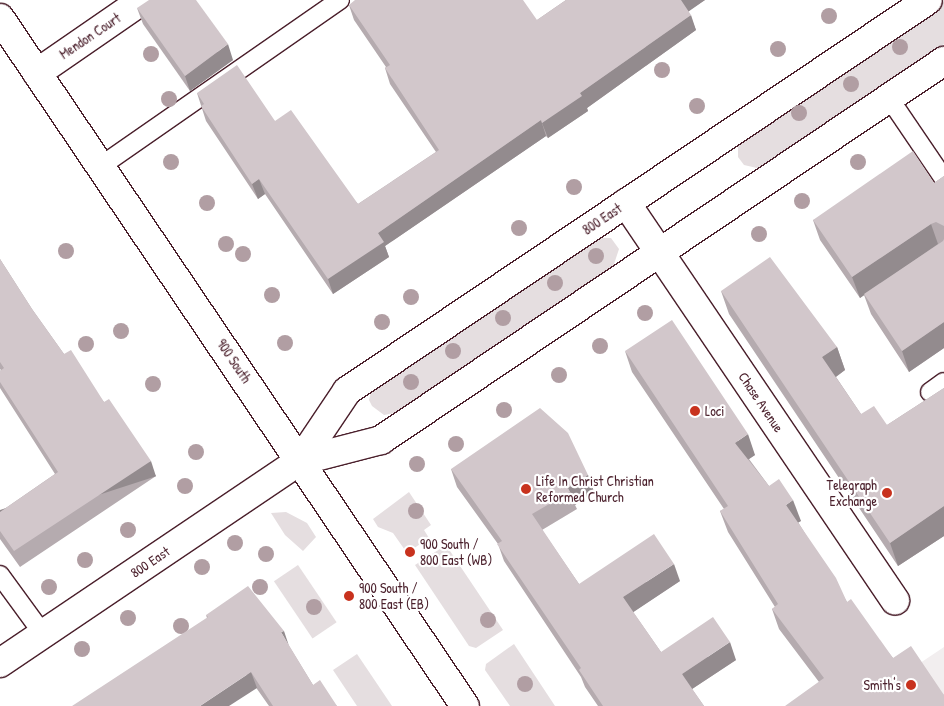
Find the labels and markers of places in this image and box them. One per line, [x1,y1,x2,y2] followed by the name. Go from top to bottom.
[705,403,724,419] place label: Loci
[689,405,701,417] marker: Loci
[536,473,654,506] place label: Life In Christ Christian Reformed Church
[827,477,877,510] place label: Telegraph Exchange
[520,483,532,495] marker: Life In Christ Christian Reformed Church
[881,487,893,499] marker: Telegraph Exchange
[420,536,492,568] place label: 900 South / 800 East (WB)
[404,546,416,558] marker: 900 South / 800 East (WB)
[359,580,429,612] place label: 900 South / 800 East (EB)
[343,590,355,602] marker: 900 South / 800 East (EB)
[864,677,901,693] place label: Smith's
[905,679,917,691] marker: Smith's

